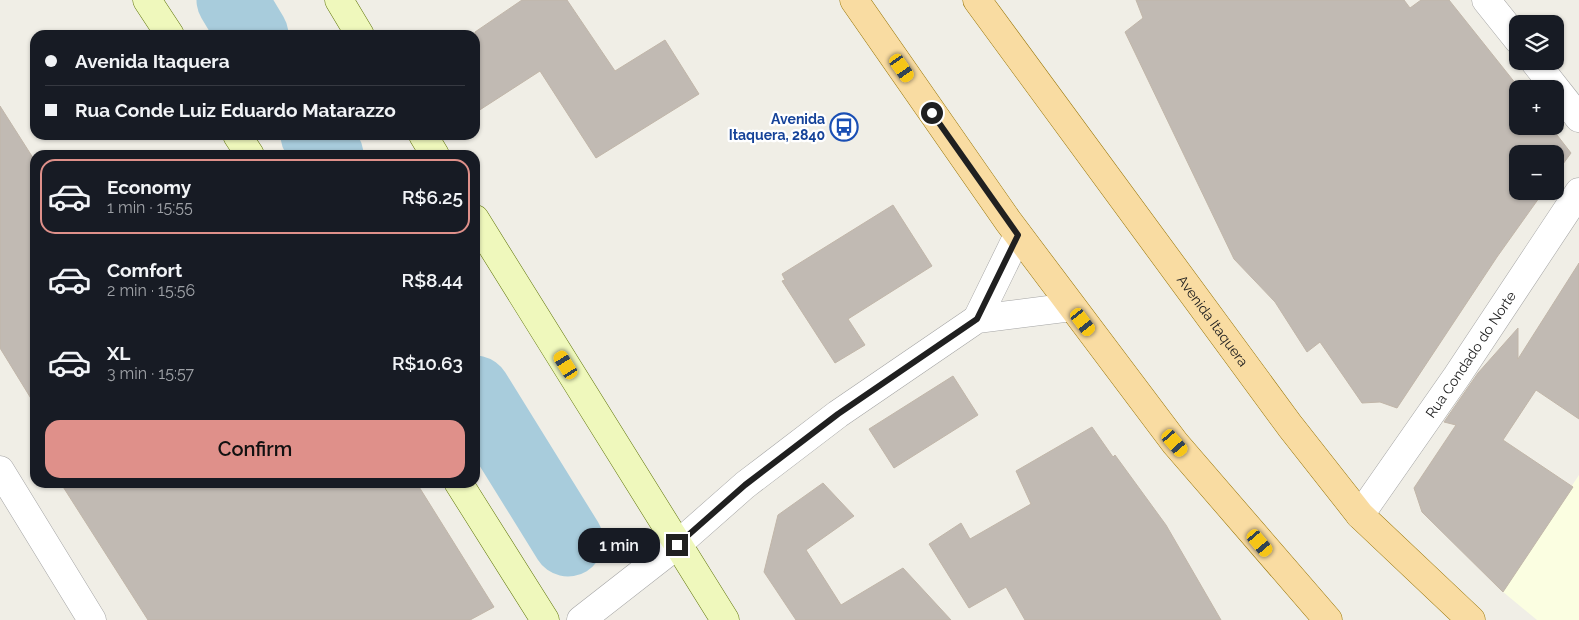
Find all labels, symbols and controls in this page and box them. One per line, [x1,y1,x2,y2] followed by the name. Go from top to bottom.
[1509,15,1564,200] map controls
[1509,15,1564,70] button: layers
[75,50,230,72] text: Avenida Itaquera
[887,51,916,85] car
[1509,80,1564,135] button: +
[75,99,396,121] text: Rua Conde Luiz Eduardo Matarazzo
[921,102,943,124] route start
[729,111,825,143] place label: Avenida Itaquera, 2840
[829,112,859,142] bus stop icon: Avenida Itaquera, 2840
[1509,145,1564,200] button: −
[47,174,92,219] icon: car
[107,176,191,198] text: Economy
[402,186,463,208] text: R$6.25
[107,198,193,217] text: 1 min · 15:55
[47,257,92,302] icon: car
[107,259,182,281] text: Comfort
[402,269,463,291] text: R$8.44
[1174,272,1251,369] street label: Avenida Itaquera
[107,281,195,300] text: 2 min · 15:56
[1422,288,1519,421] street label: Rua Condado do Norte
[1067,306,1098,338] car
[47,340,92,385] icon: car
[107,342,130,364] text: XL
[551,348,580,382] car
[392,352,463,374] text: R$10.63
[107,364,194,383] text: 3 min · 15:57
[45,420,465,478] button: Confirm
[1159,427,1190,459] car
[1244,527,1275,559] car
[577,528,660,562] callout: 1 min
[666,534,688,556] route end
[599,536,639,555] text: 1 min

